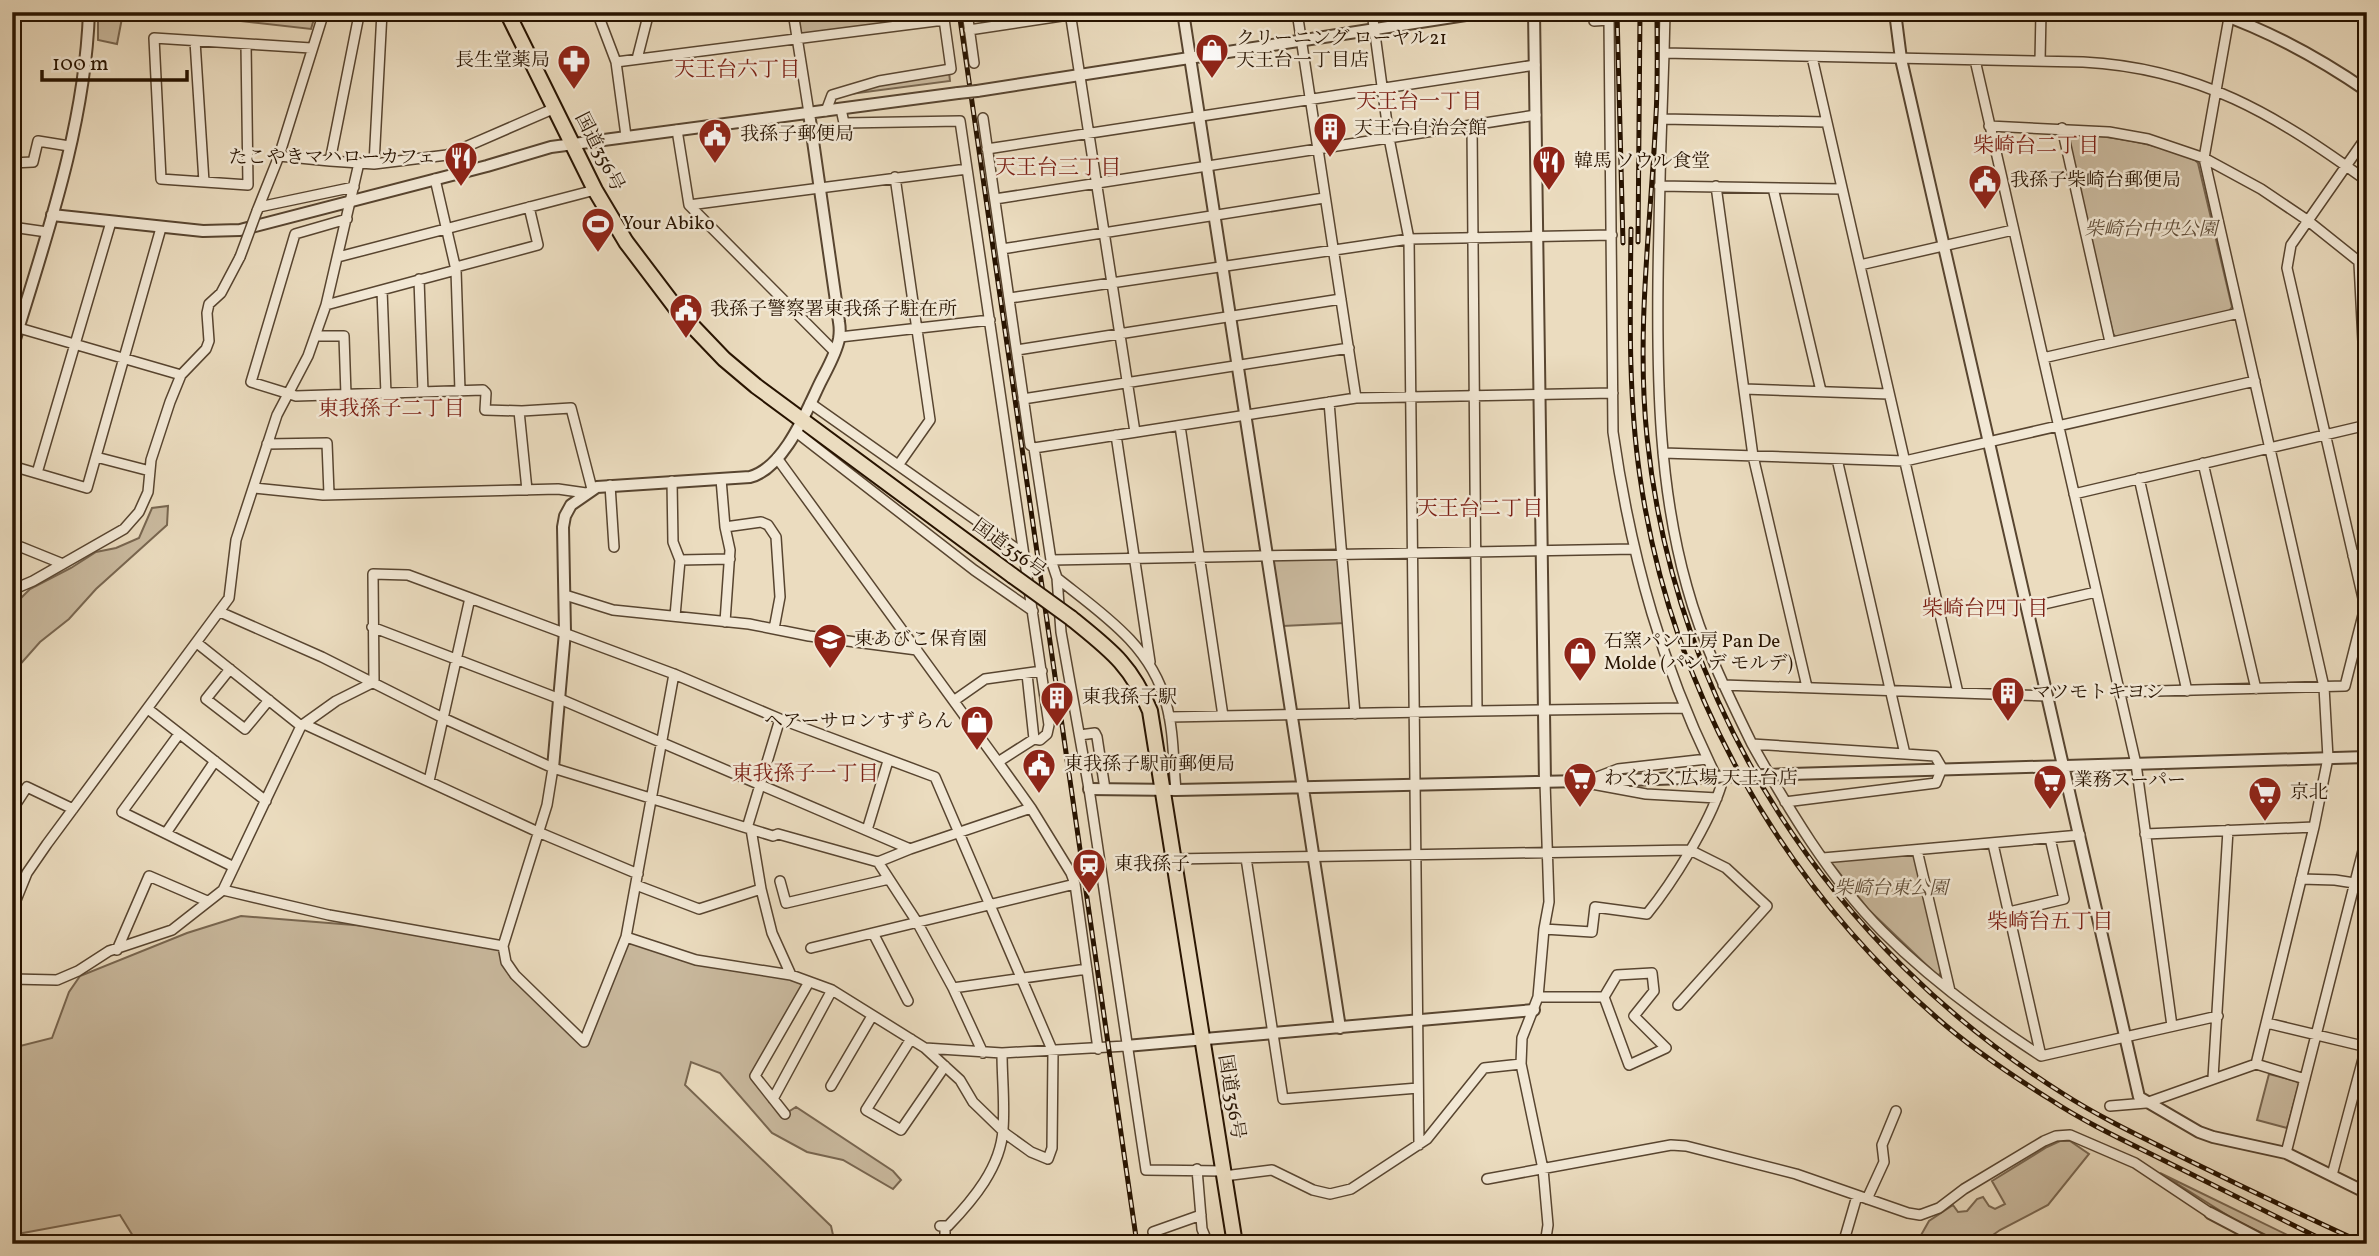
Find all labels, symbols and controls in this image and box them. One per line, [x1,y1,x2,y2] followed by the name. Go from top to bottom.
[1236,26,1447,74] place label: クリーニング ローヤル21 天王台一丁目店
[1193,31,1231,80] shop icon: クリーニング ローヤル21 天王台一丁目店
[42,38,187,82] scale bar
[555,42,593,91] pharmacy icon: 長生堂薬局
[455,48,550,74] place label: 長生堂薬局
[52,50,109,79] text: 100 m
[674,56,800,85] district label: 天王台六丁目
[1356,88,1482,117] district label: 天王台一丁目
[568,108,630,196] street label: 国道356号
[1311,110,1349,159] building icon: 天王台自治会館
[696,116,734,165] public building icon: 我孫子郵便局
[1354,116,1487,142] place label: 天王台自治会館
[740,122,854,148] place label: 我孫子郵便局
[1973,132,2099,161] district label: 柴崎台二丁目
[442,139,480,188] restaurant icon: たこやきマハローカフェ
[1530,143,1568,192] restaurant icon: 韓馬 ソウル食堂
[229,145,436,171] place label: たこやきマハローカフェ
[1574,149,1710,175] place label: 韓馬 ソウル食堂
[995,154,1121,183] district label: 天王台三丁目
[1966,162,2004,211] public building icon: 我孫子柴崎台郵便局
[2010,168,2181,194] place label: 我孫子柴崎台郵便局
[579,205,617,254] sports icon: Your Abiko
[622,211,715,237] place label: Your Abiko
[2084,217,2220,243] park label: 柴崎台中央公園
[667,291,705,340] public building icon: 我孫子警察署東我孫子駐在所
[710,297,957,323] place label: 我孫子警察署東我孫子駐在所
[318,395,465,424] district label: 東我孫子二丁目
[1417,495,1543,524] district label: 天王台二丁目
[967,513,1051,585] street label: 国道356号
[1922,595,2048,624] district label: 柴崎台四丁目
[811,621,849,670] school or university icon: 東あびこ保育園
[854,627,987,653] place label: 東あびこ保育園
[1604,629,1793,677] place label: 石窯パン工房 Pan De Molde (パン デ モルデ)
[1561,634,1599,683] shop icon: 石窯パン工房 Pan De Molde (パン デ モルデ)
[1989,674,2027,723] building icon: マツモトキヨシ
[1038,679,1076,728] building icon: 東我孫子駅
[2032,680,2164,706] place label: マツモトキヨシ
[1082,685,1177,711] place label: 東我孫子駅
[958,703,996,752] shop icon: ヘアーサロンすずらん
[764,709,953,735] place label: ヘアーサロンすずらん
[1020,746,1058,795] public building icon: 東我孫子駅前郵便局
[1064,752,1235,778] place label: 東我孫子駅前郵便局
[732,760,879,789] district label: 東我孫子一丁目
[1561,760,1599,809] supermarket icon: わくわく広場 天王台店
[2031,762,2069,811] supermarket icon: 業務スーパー
[1604,766,1798,792] place label: わくわく広場 天王台店
[2074,768,2186,794] place label: 業務スーパー
[2246,774,2284,823] supermarket icon: 京北
[2290,780,2328,806] place label: 京北
[1070,846,1108,895] station icon: 東我孫子
[1114,852,1190,878] place label: 東我孫子
[1834,876,1951,902] park label: 柴崎台東公園
[1987,908,2113,937] district label: 柴崎台五丁目
[1211,1053,1251,1141] street label: 国道356号

